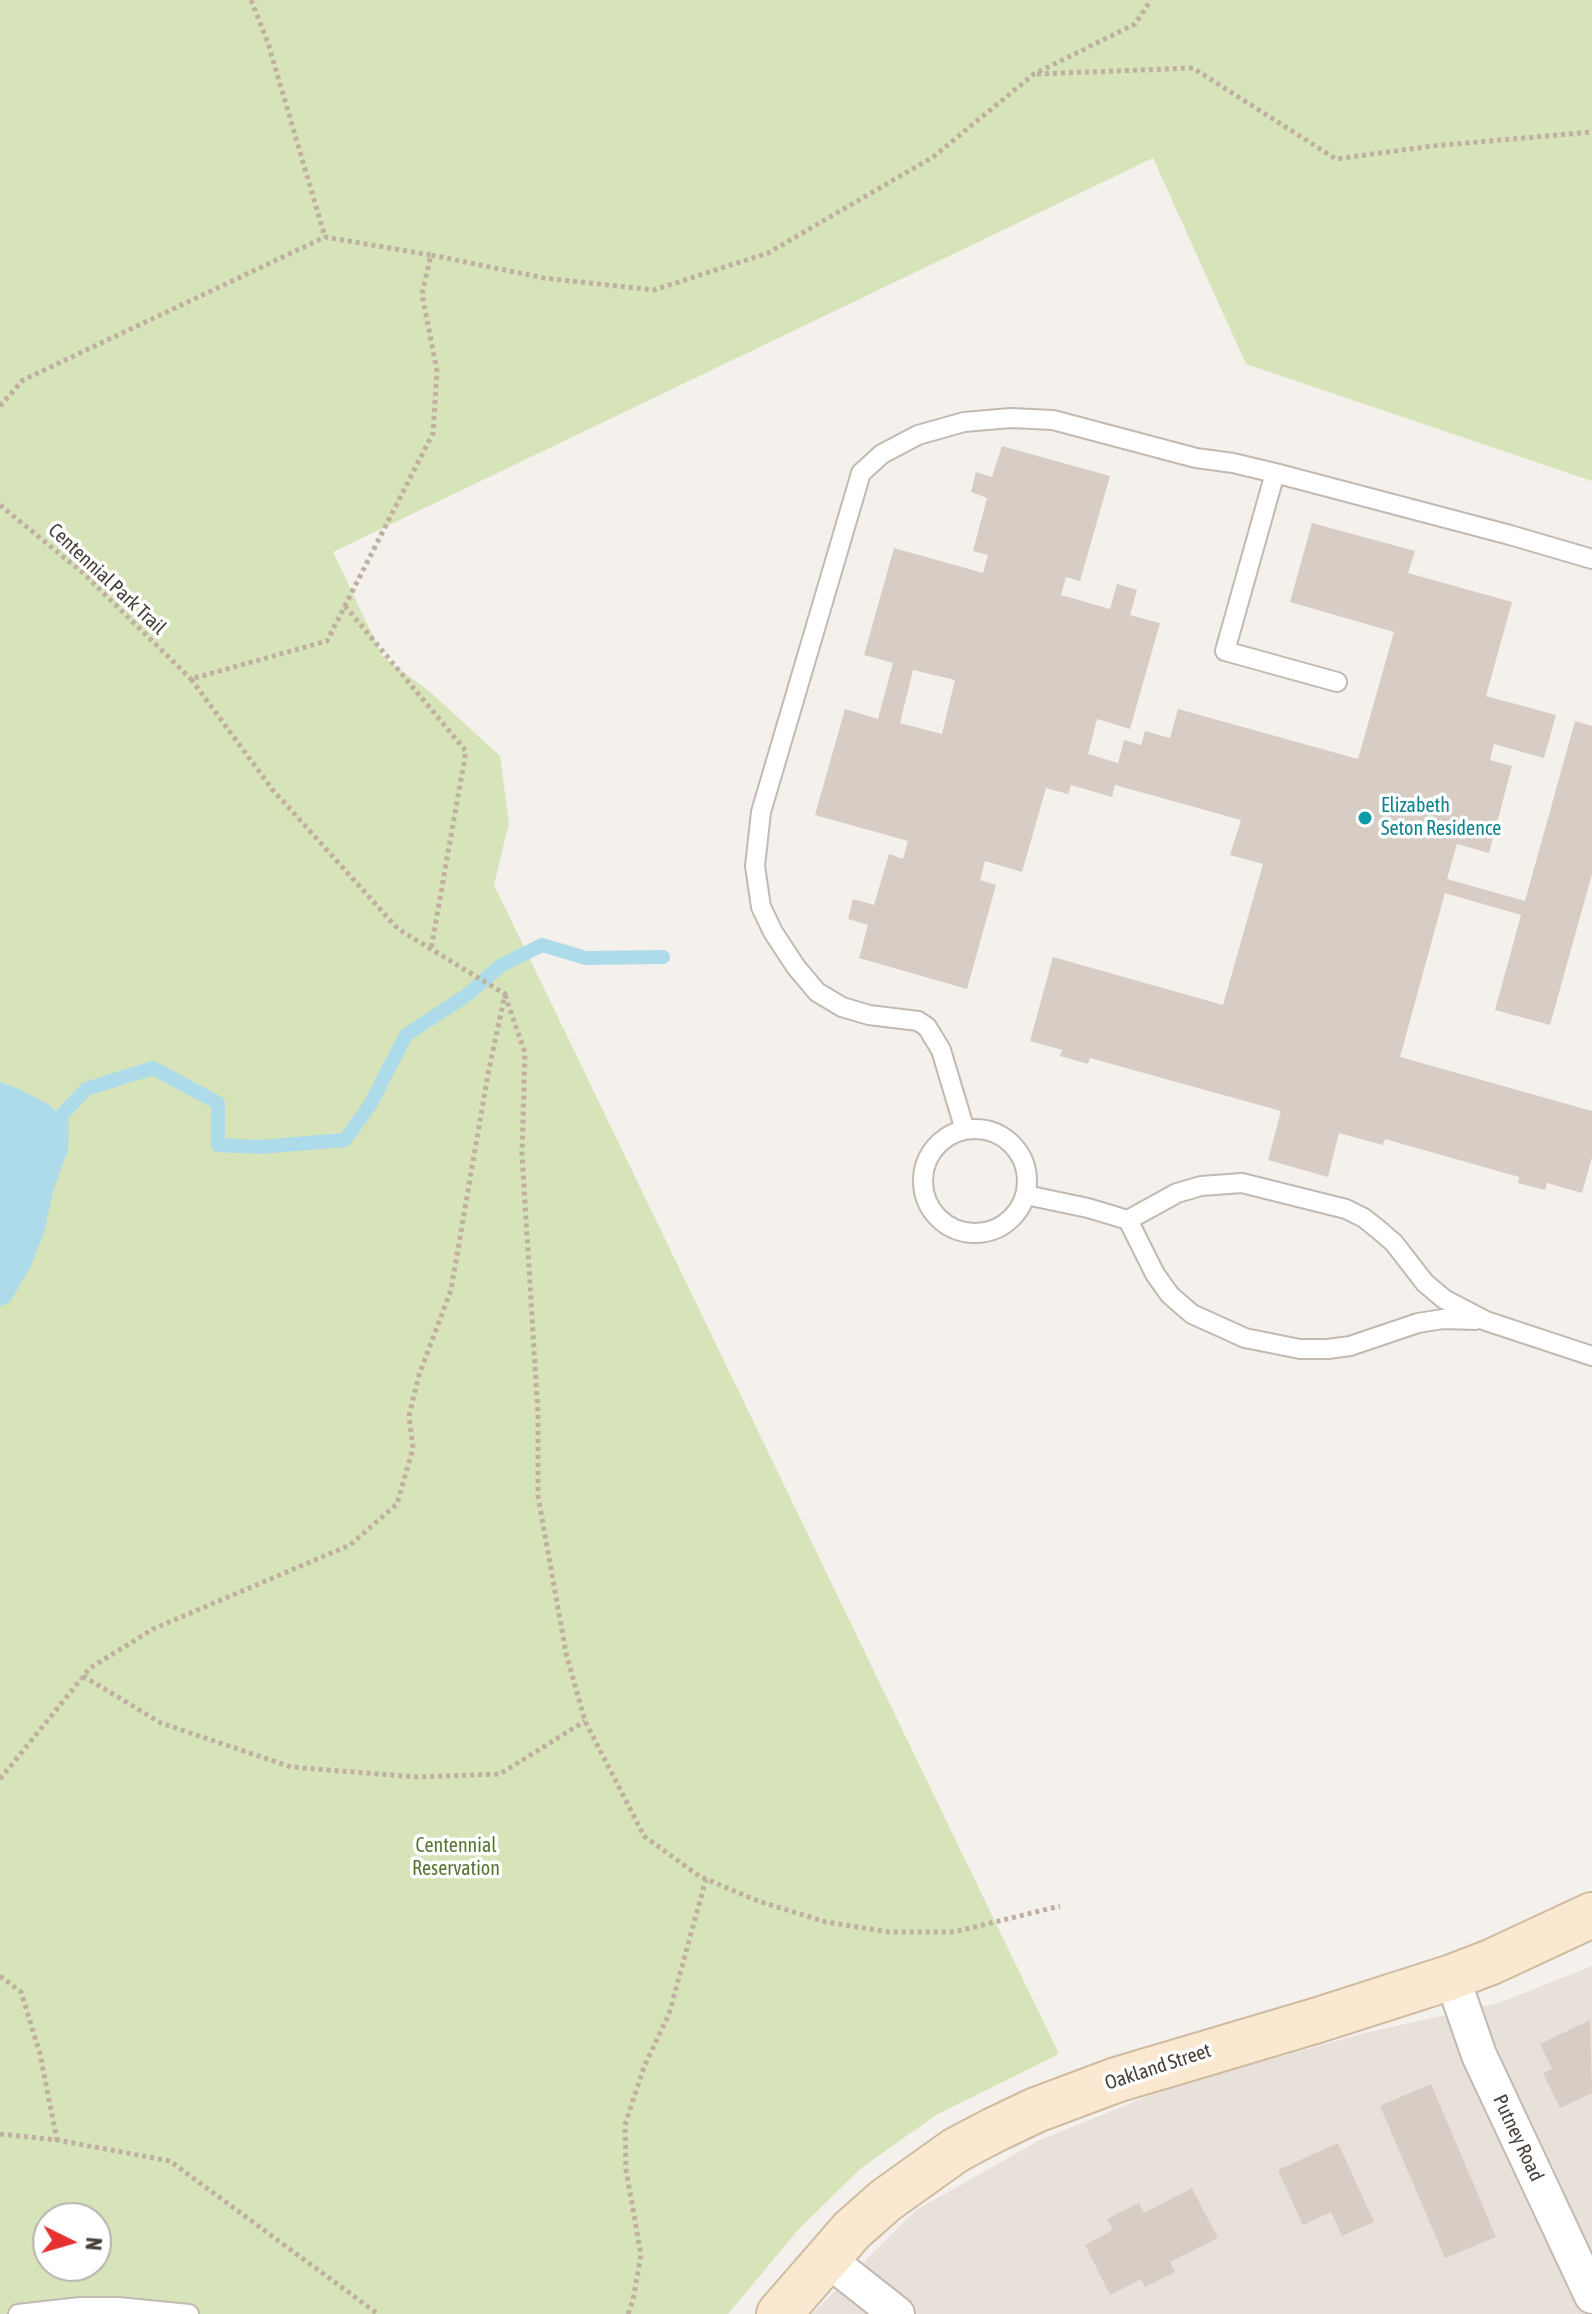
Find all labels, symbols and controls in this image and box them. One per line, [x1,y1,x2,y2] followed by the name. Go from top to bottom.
[43,518,171,640] street label: Centennial Park Trail
[1381,794,1501,841] place label: Elizabeth Seton Residence
[1356,809,1374,827] marker: Elizabeth Seton Residence
[412,1834,500,1881] park label: Centennial Reservation
[1102,2039,1214,2095] street label: Oakland Street
[1487,2091,1549,2185] street label: Putney Road
[32,2202,112,2282] north arrow
[80,2236,107,2252] text: N

